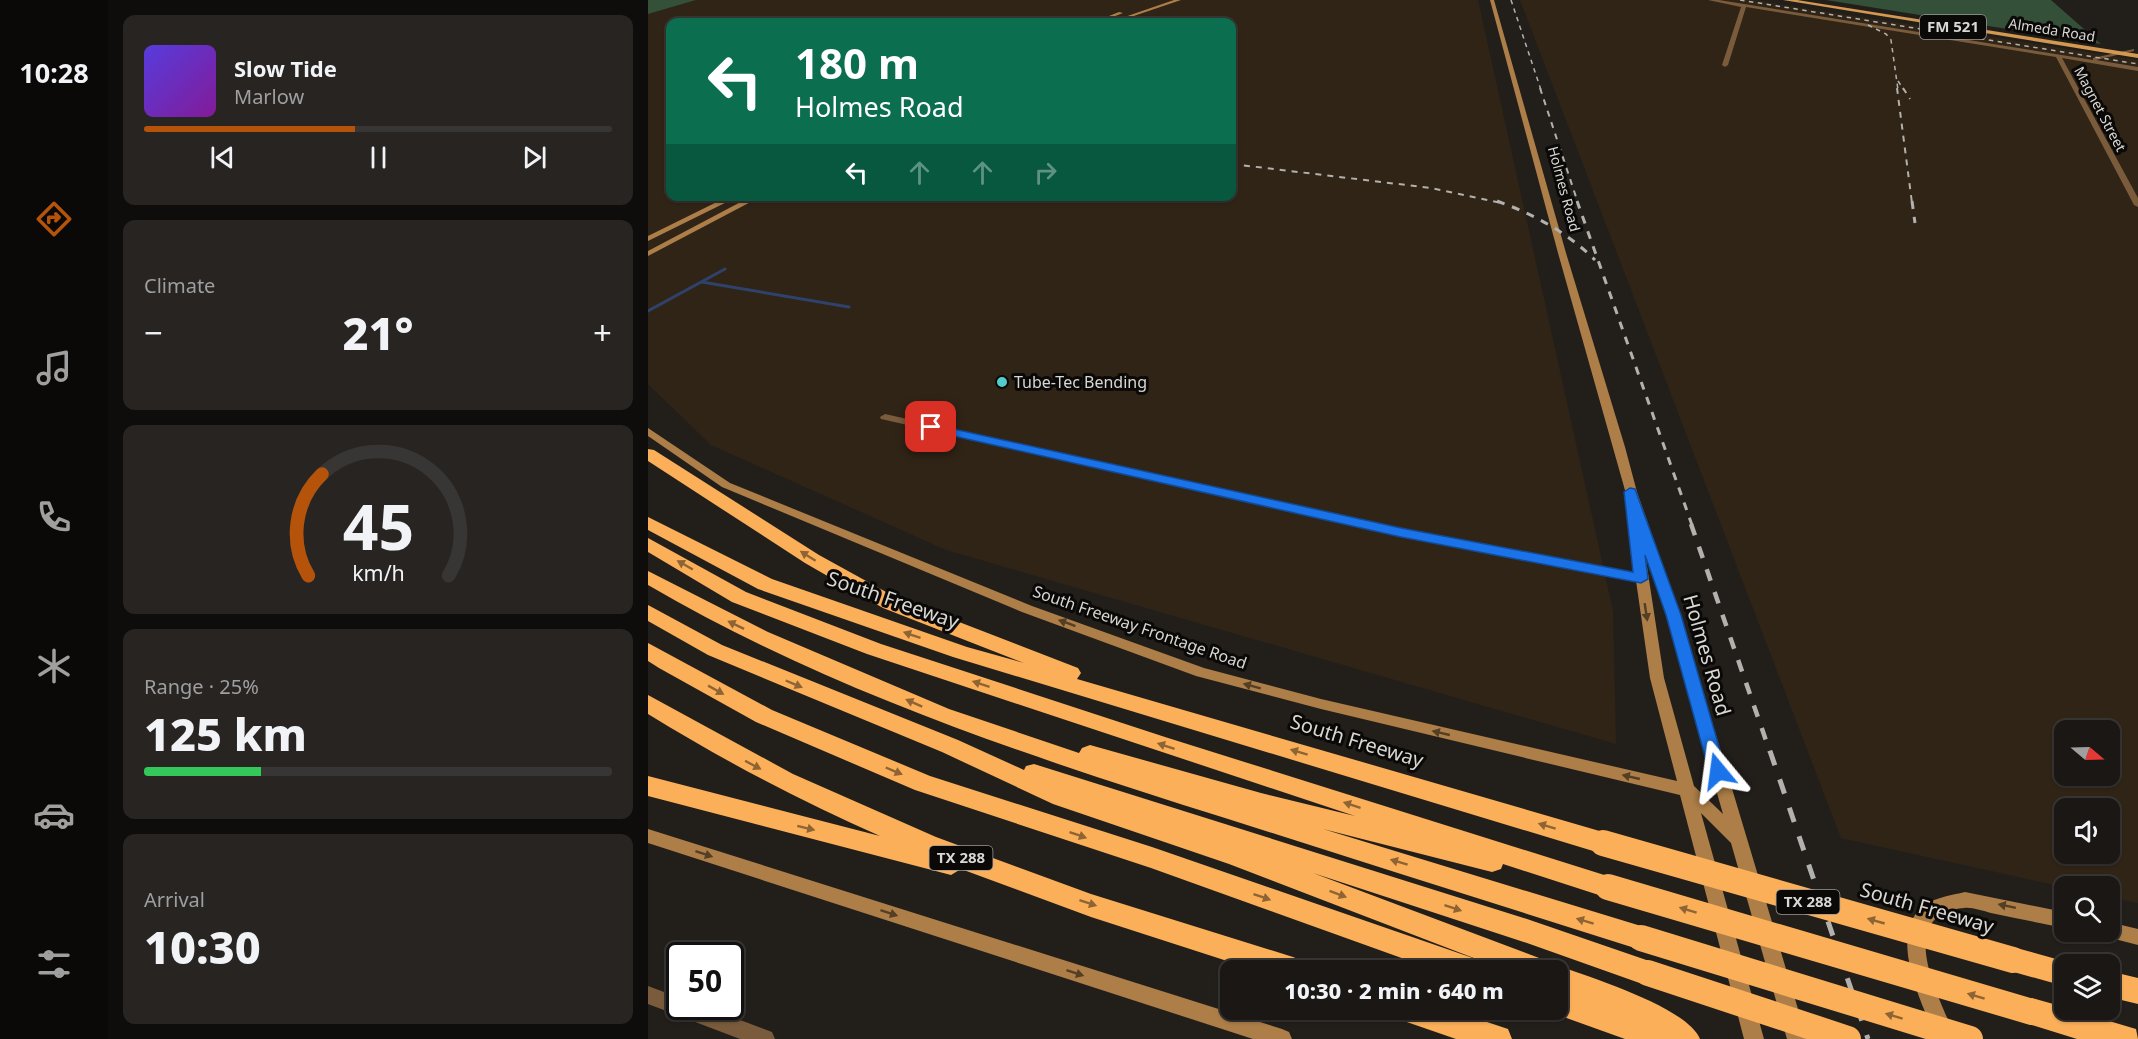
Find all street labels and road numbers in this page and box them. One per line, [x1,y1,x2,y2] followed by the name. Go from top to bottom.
[2007,13,2097,46] street label: Almeda Road
[1920,15,1986,39] road number: FM 521
[2070,63,2131,155] street label: Magnet Street
[1544,144,1585,234] street label: Holmes Road
[824,564,963,635] street label: South Freeway
[1030,580,1250,674] street label: South Freeway Frontage Road
[1677,591,1738,719] street label: Holmes Road
[1287,707,1428,774] street label: South Freeway
[930,846,992,870] road number: TX 288
[1857,876,1998,940] street label: South Freeway
[1776,890,1840,914] road number: TX 288

